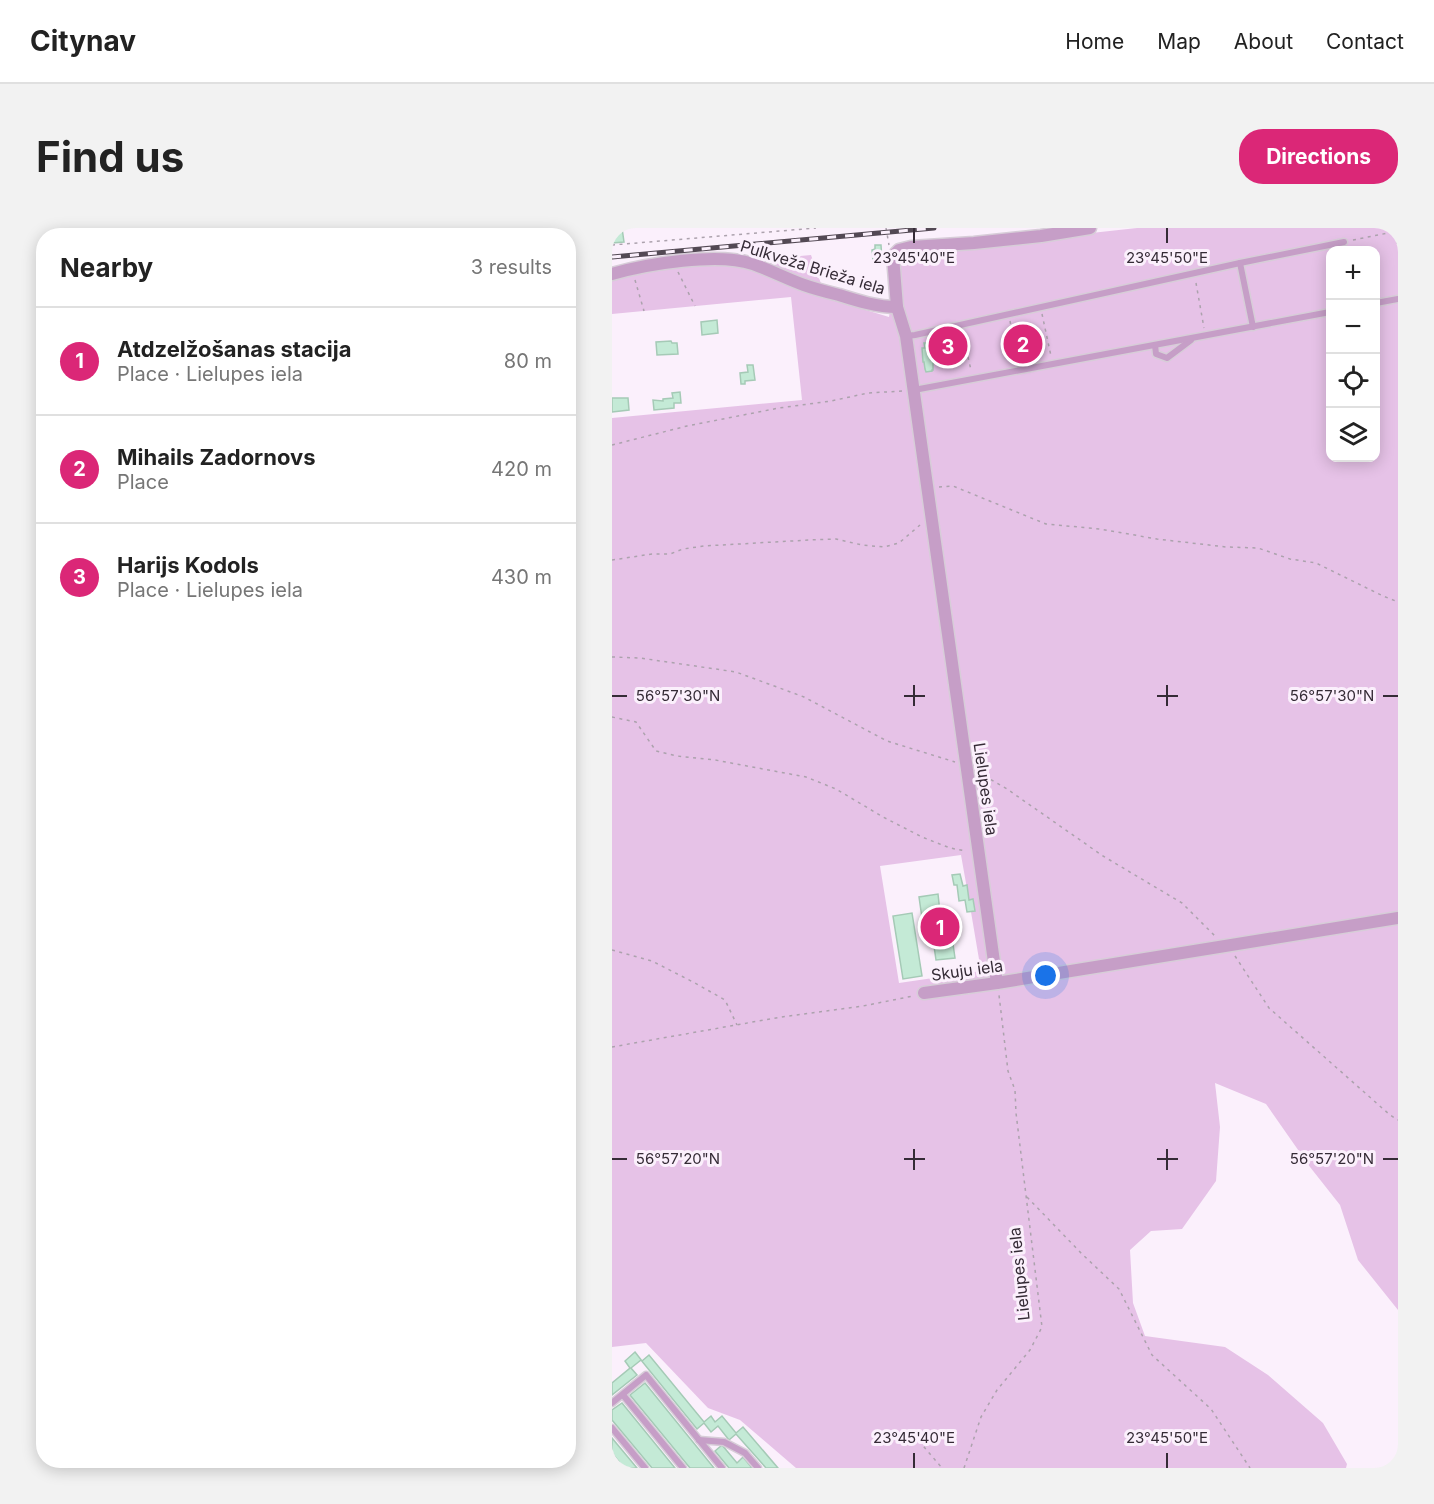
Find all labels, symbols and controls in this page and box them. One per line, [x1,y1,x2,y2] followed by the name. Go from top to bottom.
[30,24,136,58] text: Citynav
[1065,29,1124,54] text: Home
[1157,29,1201,54] text: Map
[1234,29,1293,54] text: About
[1326,29,1404,54] text: Contact
[1239,129,1398,184] button: Directions
[36,131,184,182] text: Find us
[738,235,888,299] street label: Pulkveža Brieža iela
[1326,246,1380,462] map controls
[1326,246,1380,300] button: +
[873,248,955,267] text: 23°45'40"E
[1126,248,1208,267] text: 23°45'50"E
[60,252,153,283] text: Nearby
[471,255,552,279] text: 3 results
[1326,300,1380,354] button: −
[1004,322,1042,366] pin: 2
[928,324,968,368] pin: 3
[117,336,351,362] text: Atdzelžošanas stacija
[75,349,84,373] text: 1
[504,349,552,373] text: 80 m
[1326,354,1380,408] button: locate
[117,362,303,386] text: Place · Lielupes iela
[1326,408,1380,462] button: layers
[117,444,316,470] text: Mihails Zadornovs
[73,457,86,481] text: 2
[491,457,552,481] text: 420 m
[117,470,169,494] text: Place
[117,552,259,578] text: Harijs Kodols
[73,565,86,589] text: 3
[491,565,552,589] text: 430 m
[117,578,303,602] text: Place · Lielupes iela
[636,686,720,705] text: 56°57'30"N
[1290,686,1374,705] text: 56°57'30"N
[970,741,1002,837] street label: Lielupes iela
[920,904,960,950] pin: 1
[930,955,1004,985] street label: Skuju iela
[1031,961,1060,990] your location
[636,1149,720,1168] text: 56°57'20"N
[1290,1149,1374,1168] text: 56°57'20"N
[1004,1226,1034,1322] street label: Lielupes iela
[873,1428,955,1447] text: 23°45'40"E
[1126,1428,1208,1447] text: 23°45'50"E

